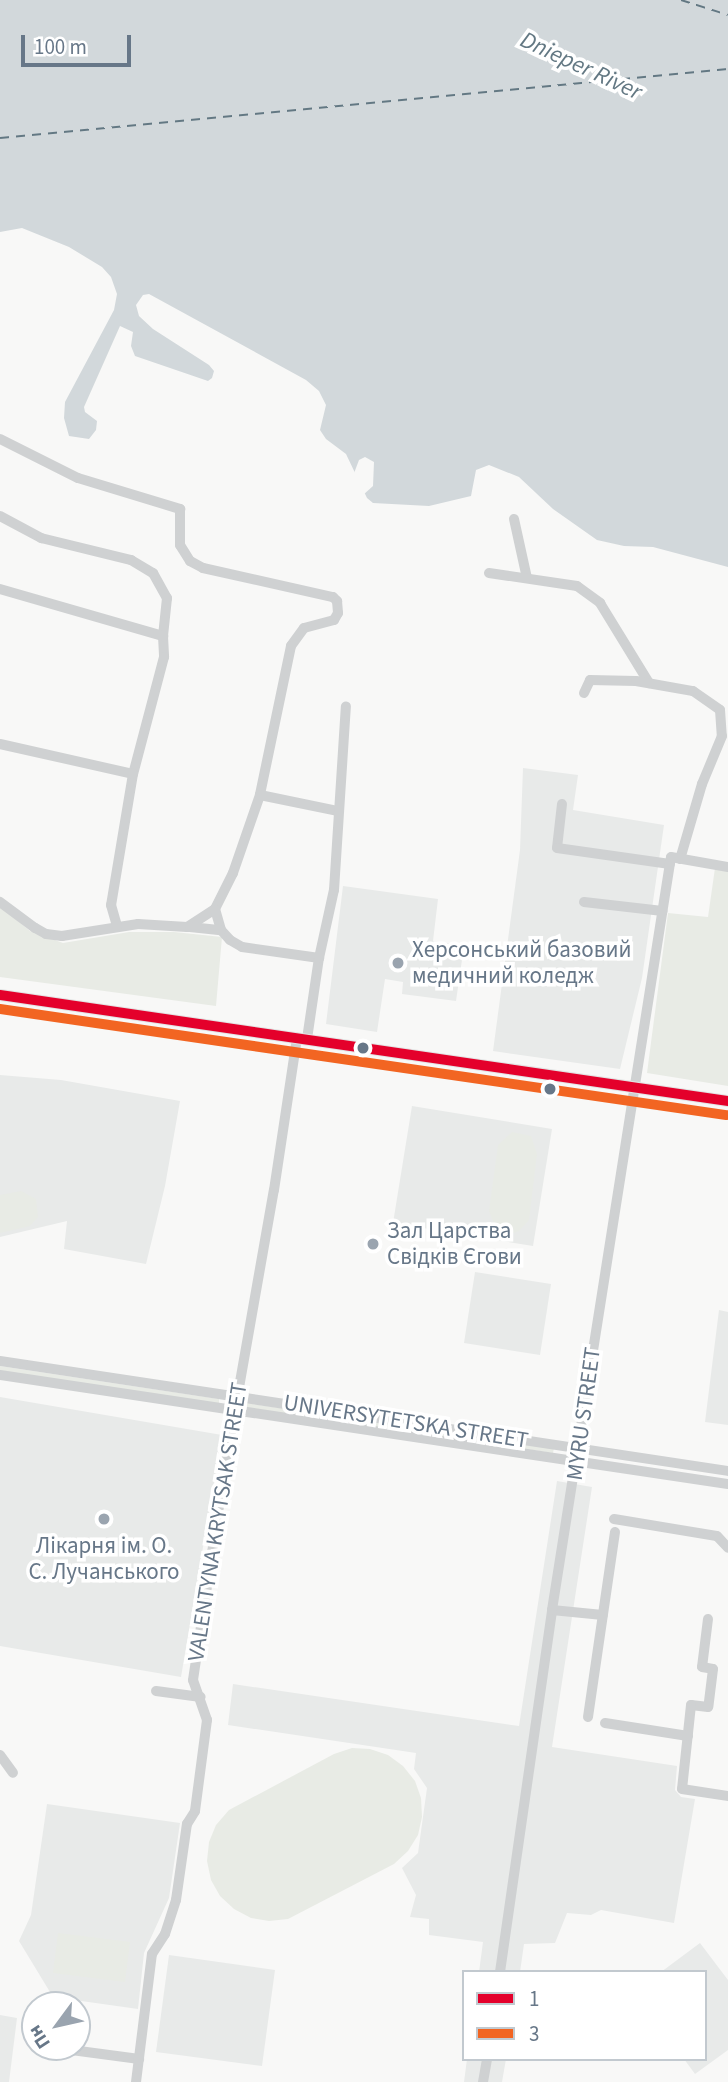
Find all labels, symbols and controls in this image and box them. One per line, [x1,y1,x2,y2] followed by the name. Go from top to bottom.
[24,21,135,65] scale bar
[516,25,646,107] water label: Dnieper River
[34,32,87,62] text: 100 m
[412,936,631,990] place label: Херсонський базовий медичний коледж
[390,955,406,971] marker: Херсонський базовий медичний коледж
[356,1041,370,1055] unlabelled marker
[543,1082,557,1096] unlabelled marker
[387,1217,522,1271] place label: Зал Царства Свідків Єгови
[365,1236,381,1252] marker: Зал Царства Свідків Єгови
[561,1346,607,1482] street label: MYRU STREET
[182,1381,254,1663] street label: VALENTYNA KRYTSAK STREET
[282,1389,530,1455] street label: UNIVERSYTETSKA STREET
[94,1509,114,1529] marker: Лікарня ім. О. С. Лучанського
[28,1532,180,1586] place label: Лікарня ім. О. С. Лучанського
[462,1970,707,2061] legend
[529,1984,539,2014] text: 1
[21,1991,91,2061] north arrow
[22,2019,57,2054] text: Пн
[529,2019,539,2049] text: 3

